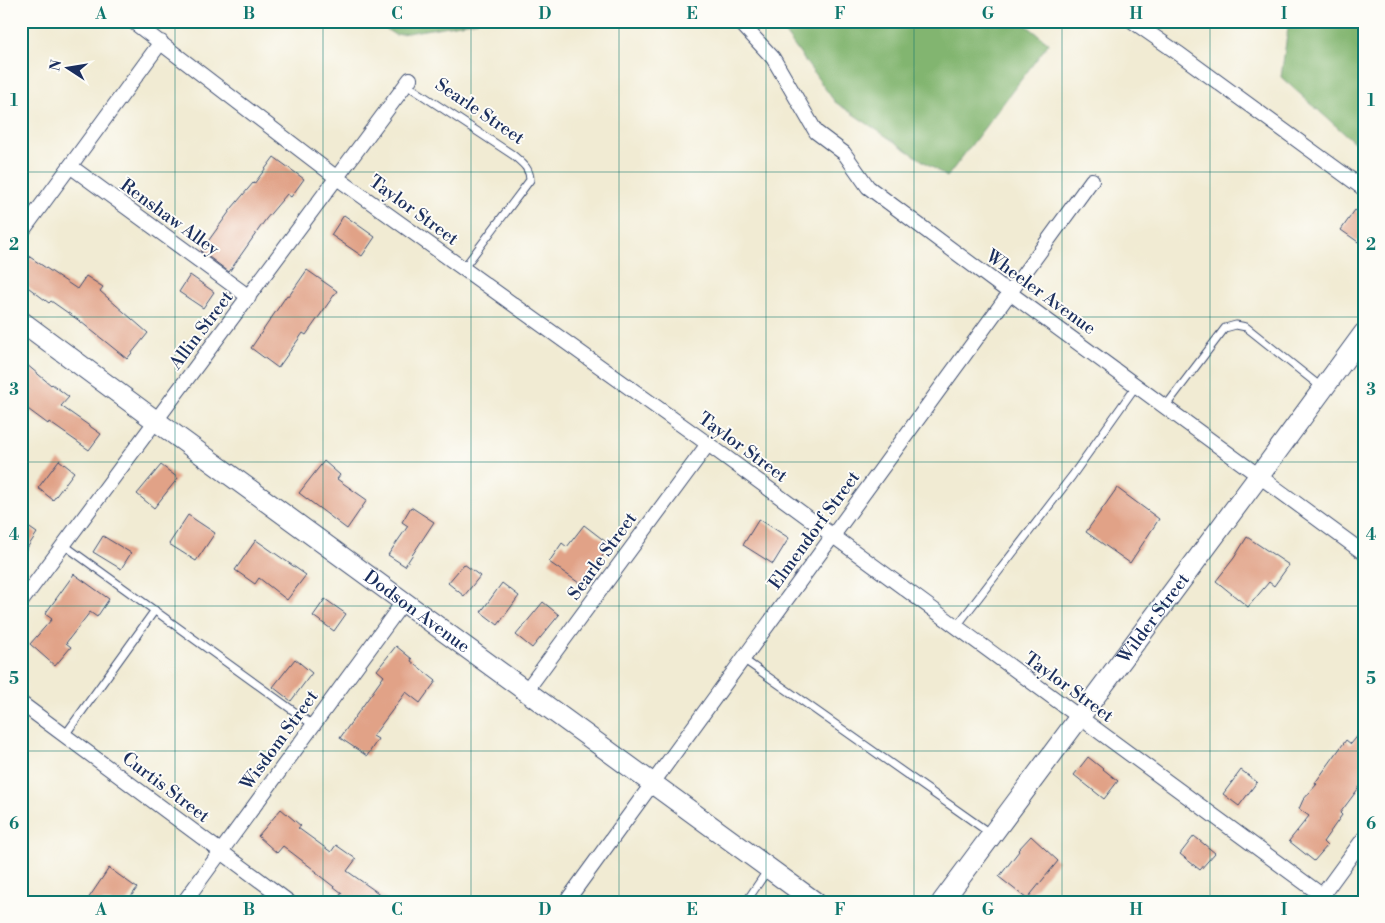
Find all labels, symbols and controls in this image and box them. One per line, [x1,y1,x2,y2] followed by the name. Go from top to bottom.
[94,4,107,24] text: A
[243,4,255,24] text: B
[391,4,403,24] text: C
[539,4,552,24] text: D
[686,4,698,24] text: E
[834,4,846,24] text: F
[982,4,995,24] text: G
[1129,4,1143,24] text: H
[1281,4,1287,24] text: I
[42,42,92,92] north arrow
[46,58,66,73] text: N
[431,73,529,150] street label: Searle Street
[10,91,18,111] text: 1
[1367,91,1375,111] text: 1
[364,170,464,251] street label: Taylor Street
[116,174,224,261] street label: Renshaw Alley
[9,235,19,255] text: 2
[1366,235,1376,255] text: 2
[980,244,1100,340] street label: Wheeler Avenue
[164,286,239,375] street label: Allin Street
[9,380,19,400] text: 3
[1366,380,1376,400] text: 3
[693,407,793,488] street label: Taylor Street
[764,466,866,594] street label: Elmendorf Street
[563,507,642,605] street label: Searle Street
[9,525,20,545] text: 4
[1366,525,1377,545] text: 4
[359,565,474,658] street label: Dodson Avenue
[1112,568,1195,669] street label: Wilder Street
[1019,647,1119,728] street label: Taylor Street
[9,669,19,689] text: 5
[1366,669,1376,689] text: 5
[235,685,324,796] street label: Wisdom Street
[117,747,215,828] street label: Curtis Street
[9,814,19,834] text: 6
[1366,814,1376,834] text: 6
[94,900,107,920] text: A
[243,900,255,920] text: B
[391,900,403,920] text: C
[539,900,552,920] text: D
[686,900,698,920] text: E
[834,900,846,920] text: F
[982,900,995,920] text: G
[1129,900,1143,920] text: H
[1281,900,1287,920] text: I

